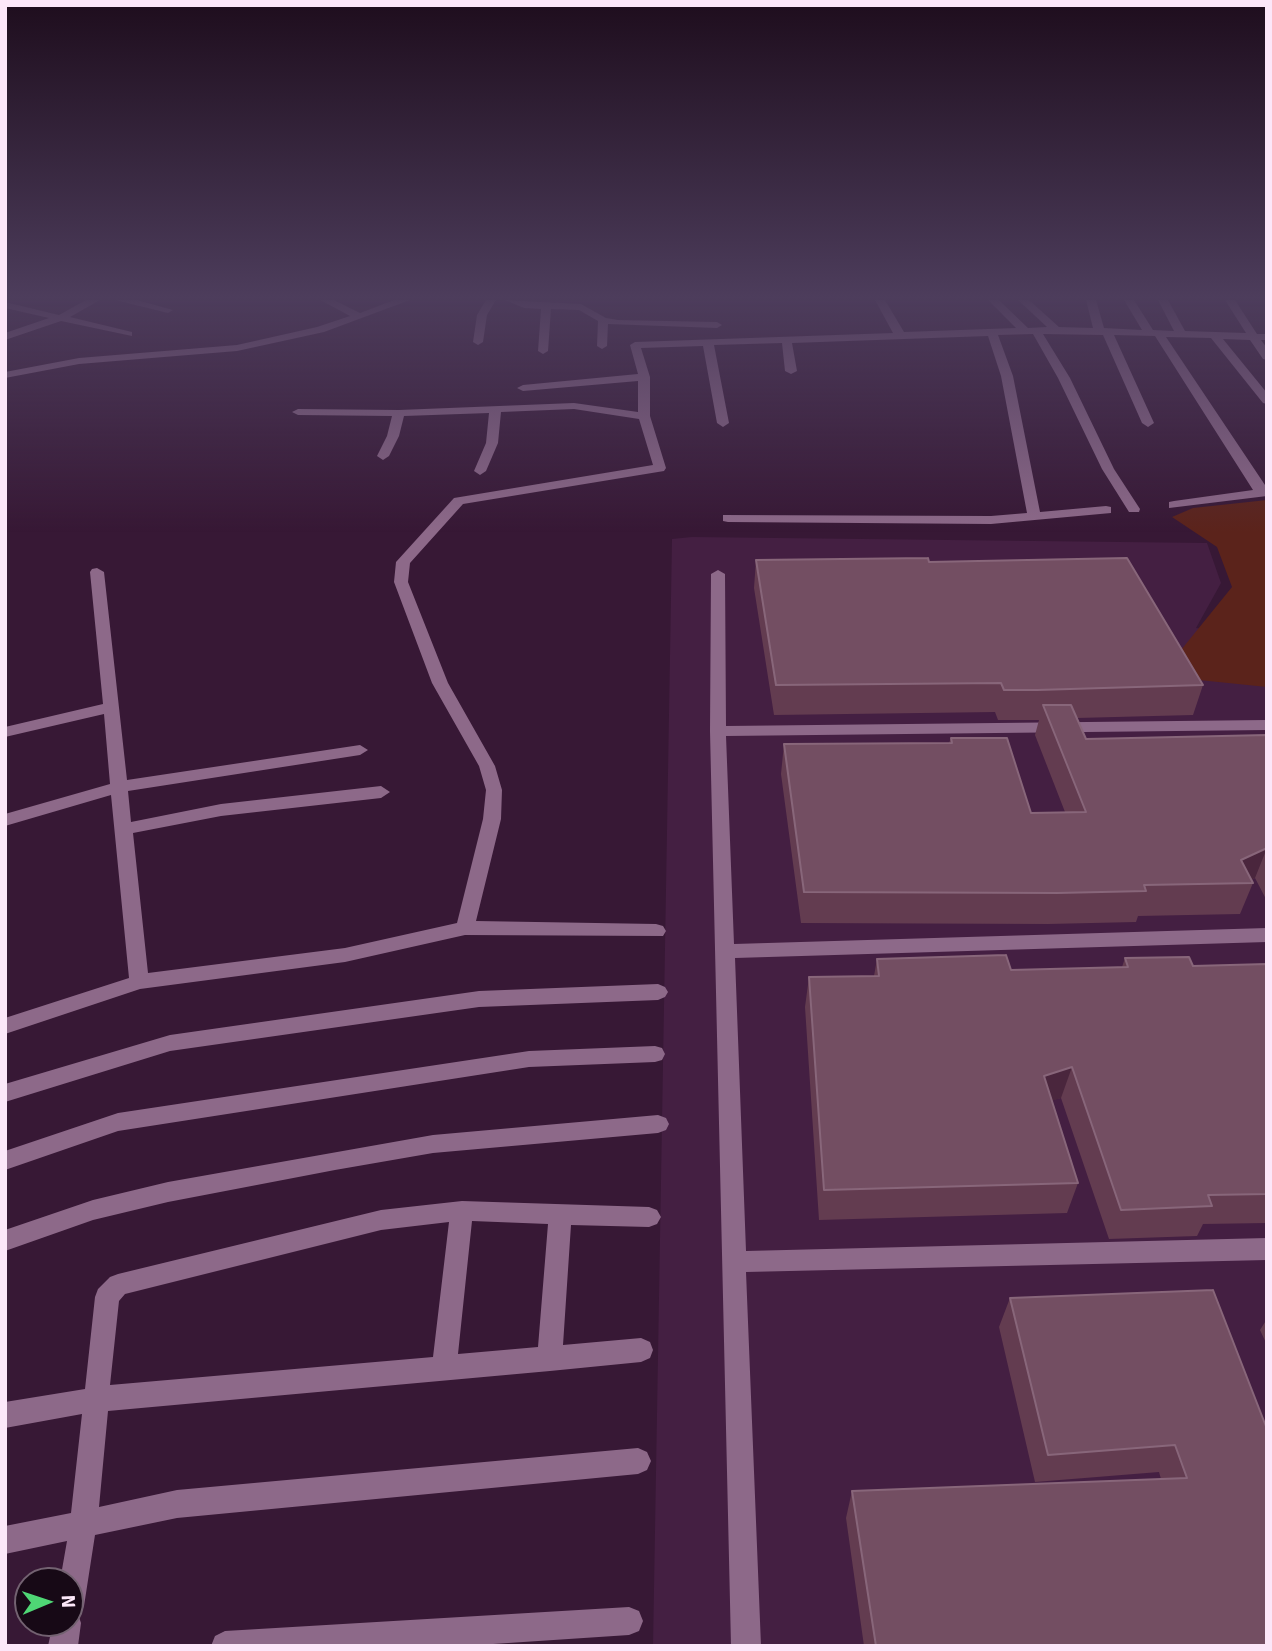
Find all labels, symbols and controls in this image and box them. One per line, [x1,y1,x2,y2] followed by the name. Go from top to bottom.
[14,1567,84,1637] north arrow
[56,1594,80,1608] text: N

